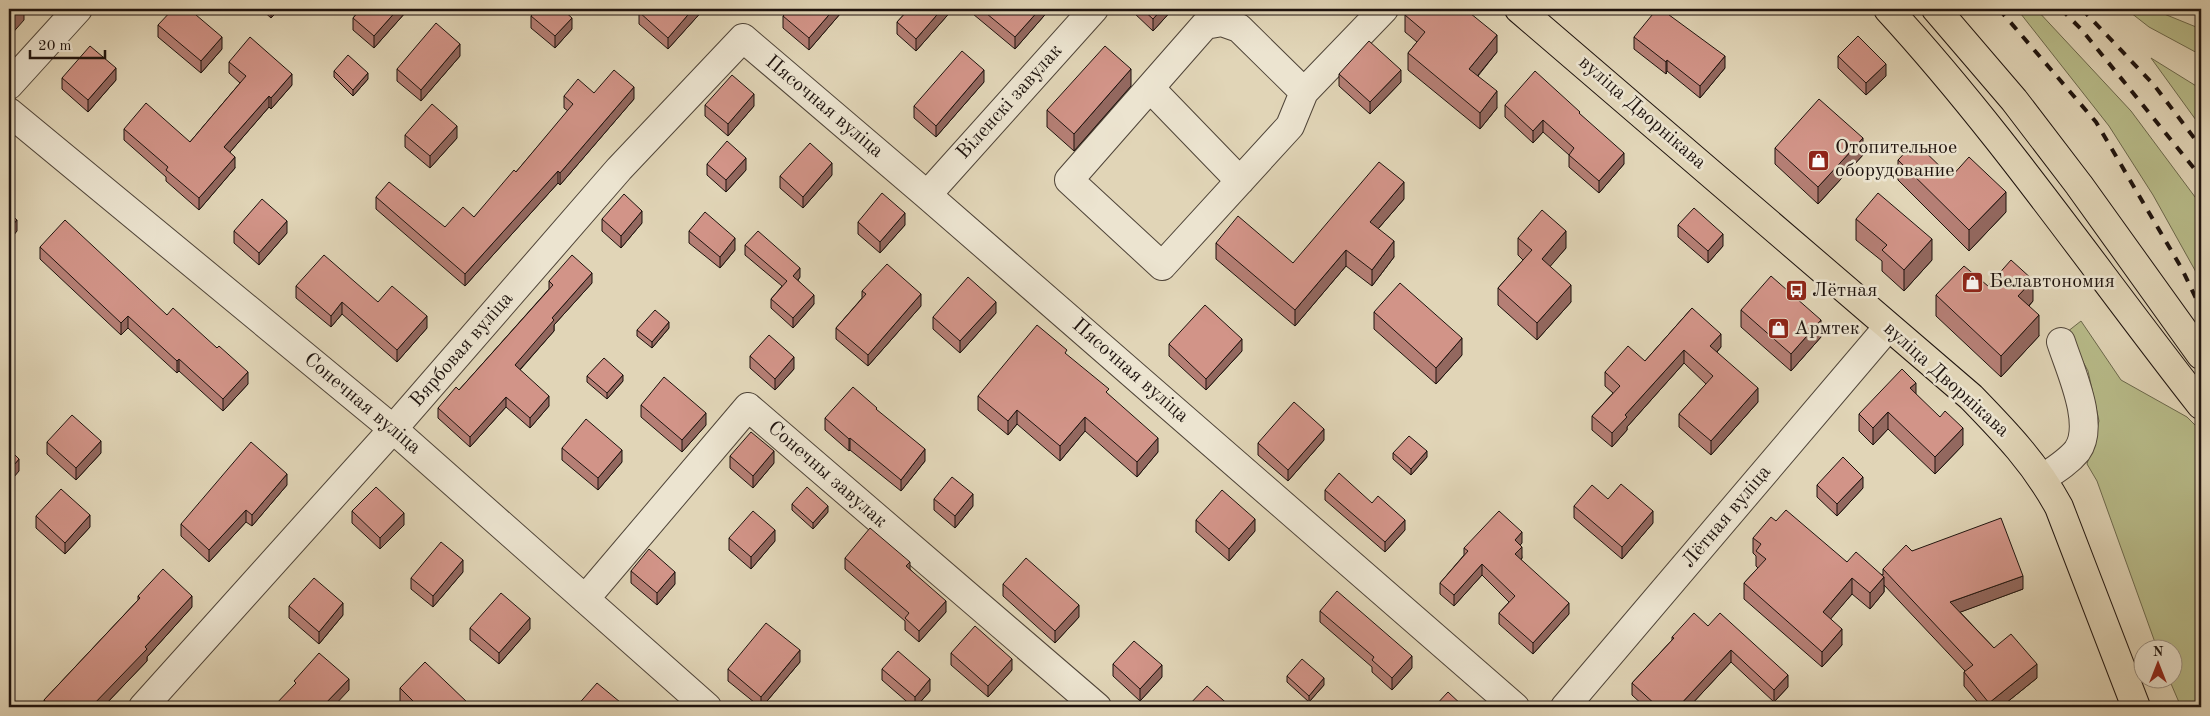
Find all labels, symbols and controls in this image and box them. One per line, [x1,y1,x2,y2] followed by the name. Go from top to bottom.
[30,28,105,60] scale bar
[38,39,72,54] text: 20 m
[953,41,1067,163] street label: Віленскі завулак
[761,52,887,162] street label: Пясочная вуліца
[1575,52,1710,174] street label: вуліца Дворнікава
[1835,138,1957,181] place label: Отопительное оборудование
[1807,148,1831,172] shop icon: Отопительное оборудование
[1961,270,1985,294] shop icon: Белавтономия
[1989,272,2115,292] place label: Белавтономия
[1784,279,1808,303] bus stop icon: Лётная
[1812,281,1877,301] place label: Лётная
[407,289,517,411] street label: Вярбовая вуліца
[1068,315,1192,427] street label: Пясочная вуліца
[1766,317,1790,341] shop icon: Армтек
[1794,319,1860,339] place label: Армтек
[1879,319,2013,442] street label: вуліца Дворнікава
[300,350,424,459] street label: Сонечная вуліца
[764,418,890,532] street label: Сонечны завулак
[1679,462,1775,572] street label: Лётная вуліца
[2132,638,2182,688] north arrow
[2153,645,2164,659] text: N

